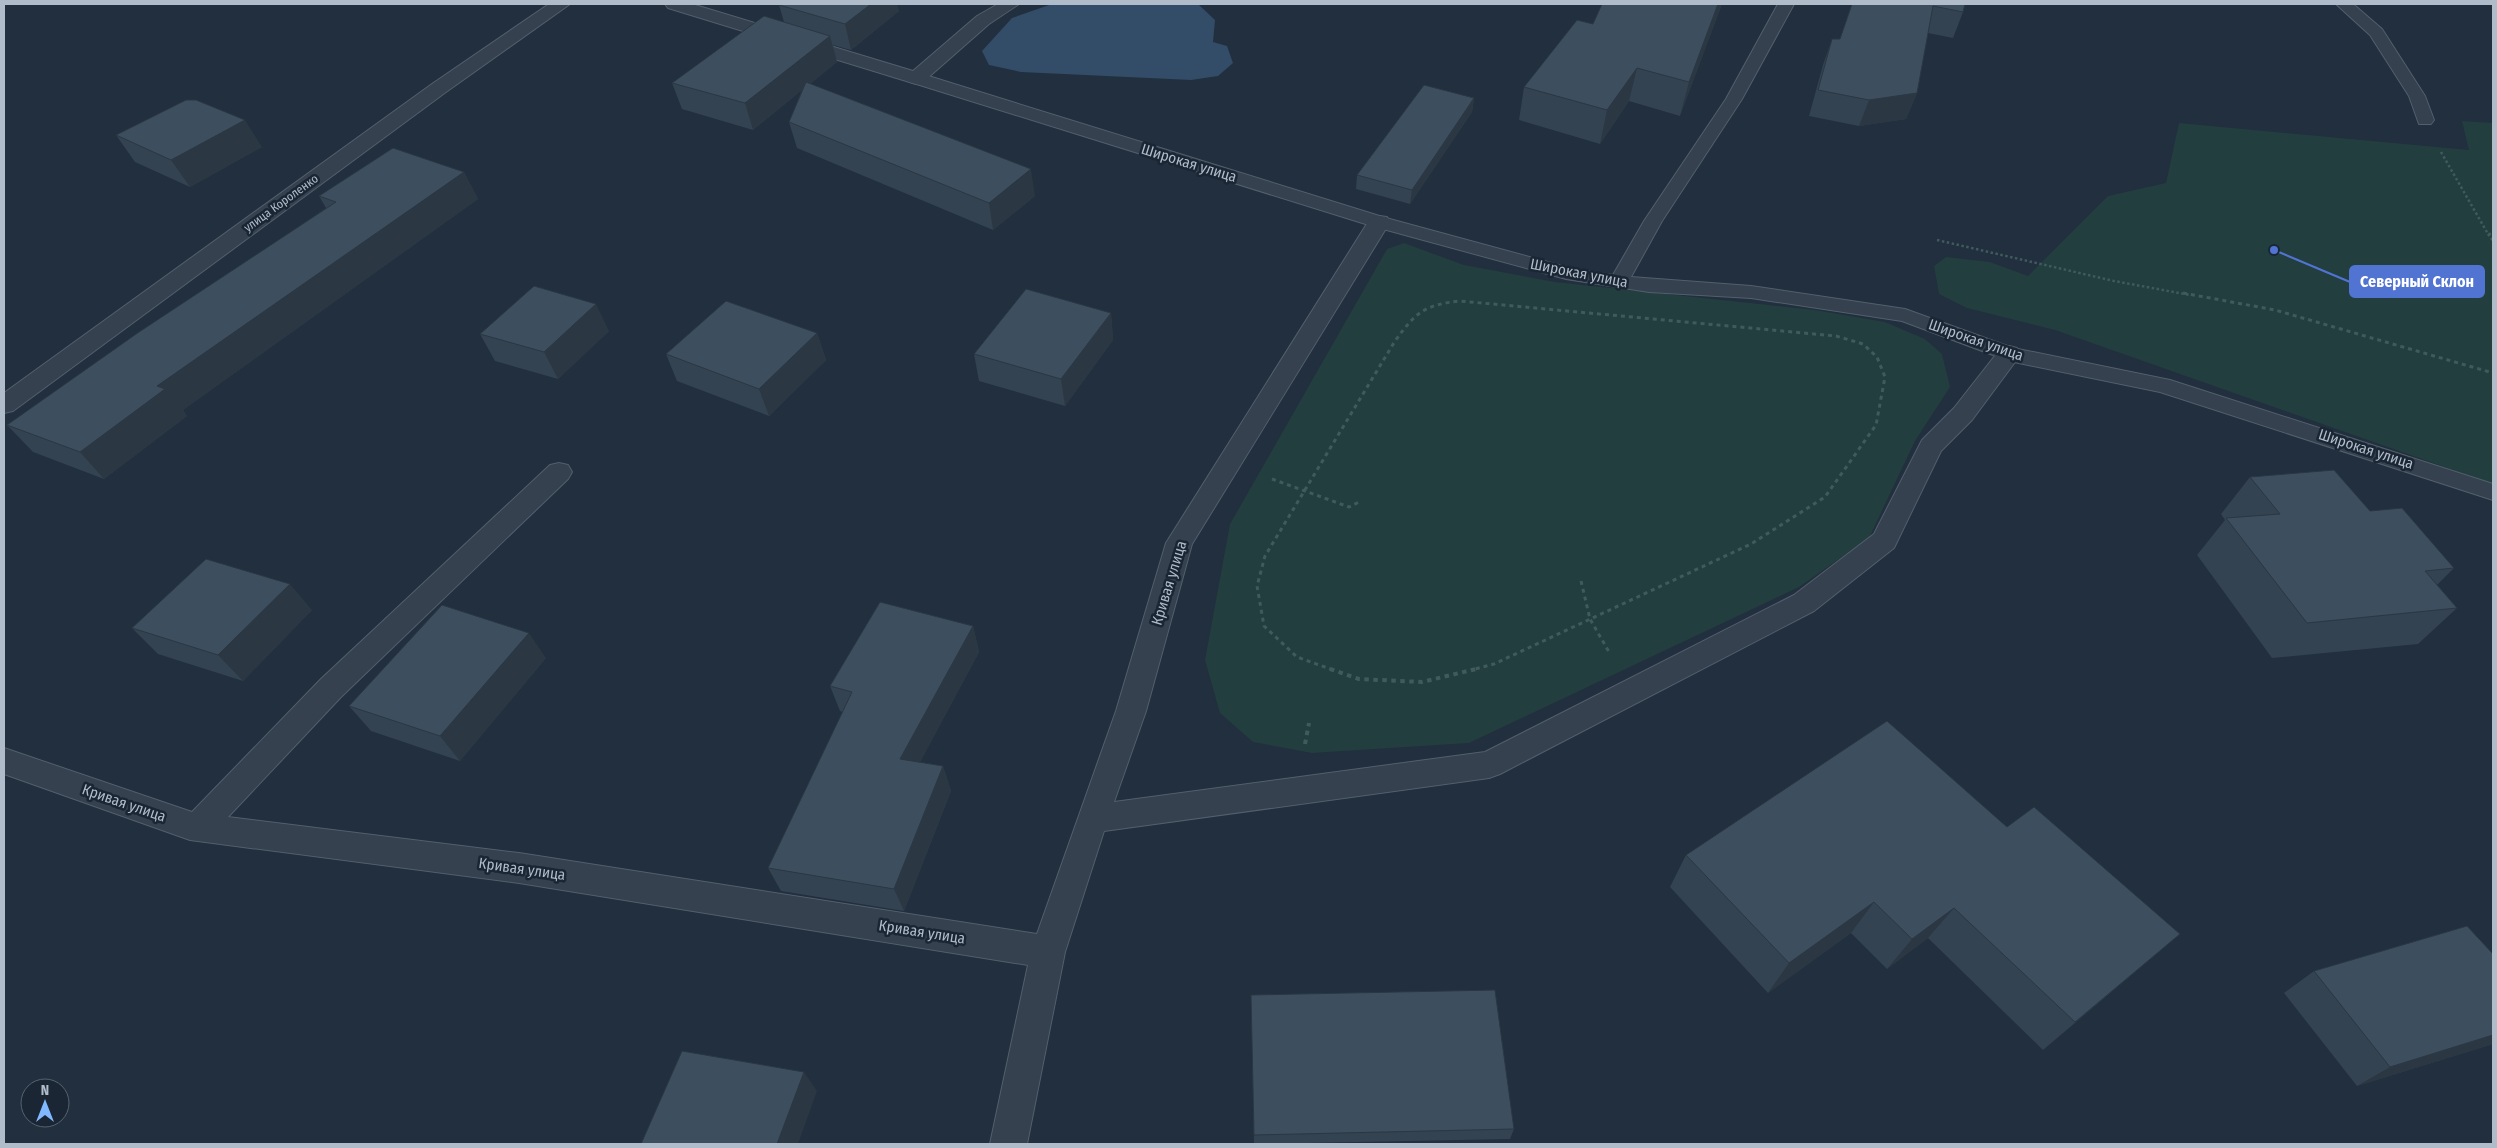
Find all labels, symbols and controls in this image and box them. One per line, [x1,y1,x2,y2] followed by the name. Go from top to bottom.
[1139,140,1239,186] street label: Широкая улица
[241,171,321,235] street label: улица Короленко
[1529,255,1629,291] street label: Широкая улица
[2350,266,2484,297] callout: Северный Склон
[2360,272,2474,291] text: Северный Склон
[1926,315,2026,365] street label: Широкая улица
[2316,425,2416,473] street label: Широкая улица
[1148,539,1190,627] street label: Кривая улица
[80,780,168,826] street label: Кривая улица
[478,854,566,884] street label: Кривая улица
[877,916,967,948] street label: Кривая улица
[20,1078,70,1128] north arrow
[41,1082,49,1099] text: N

